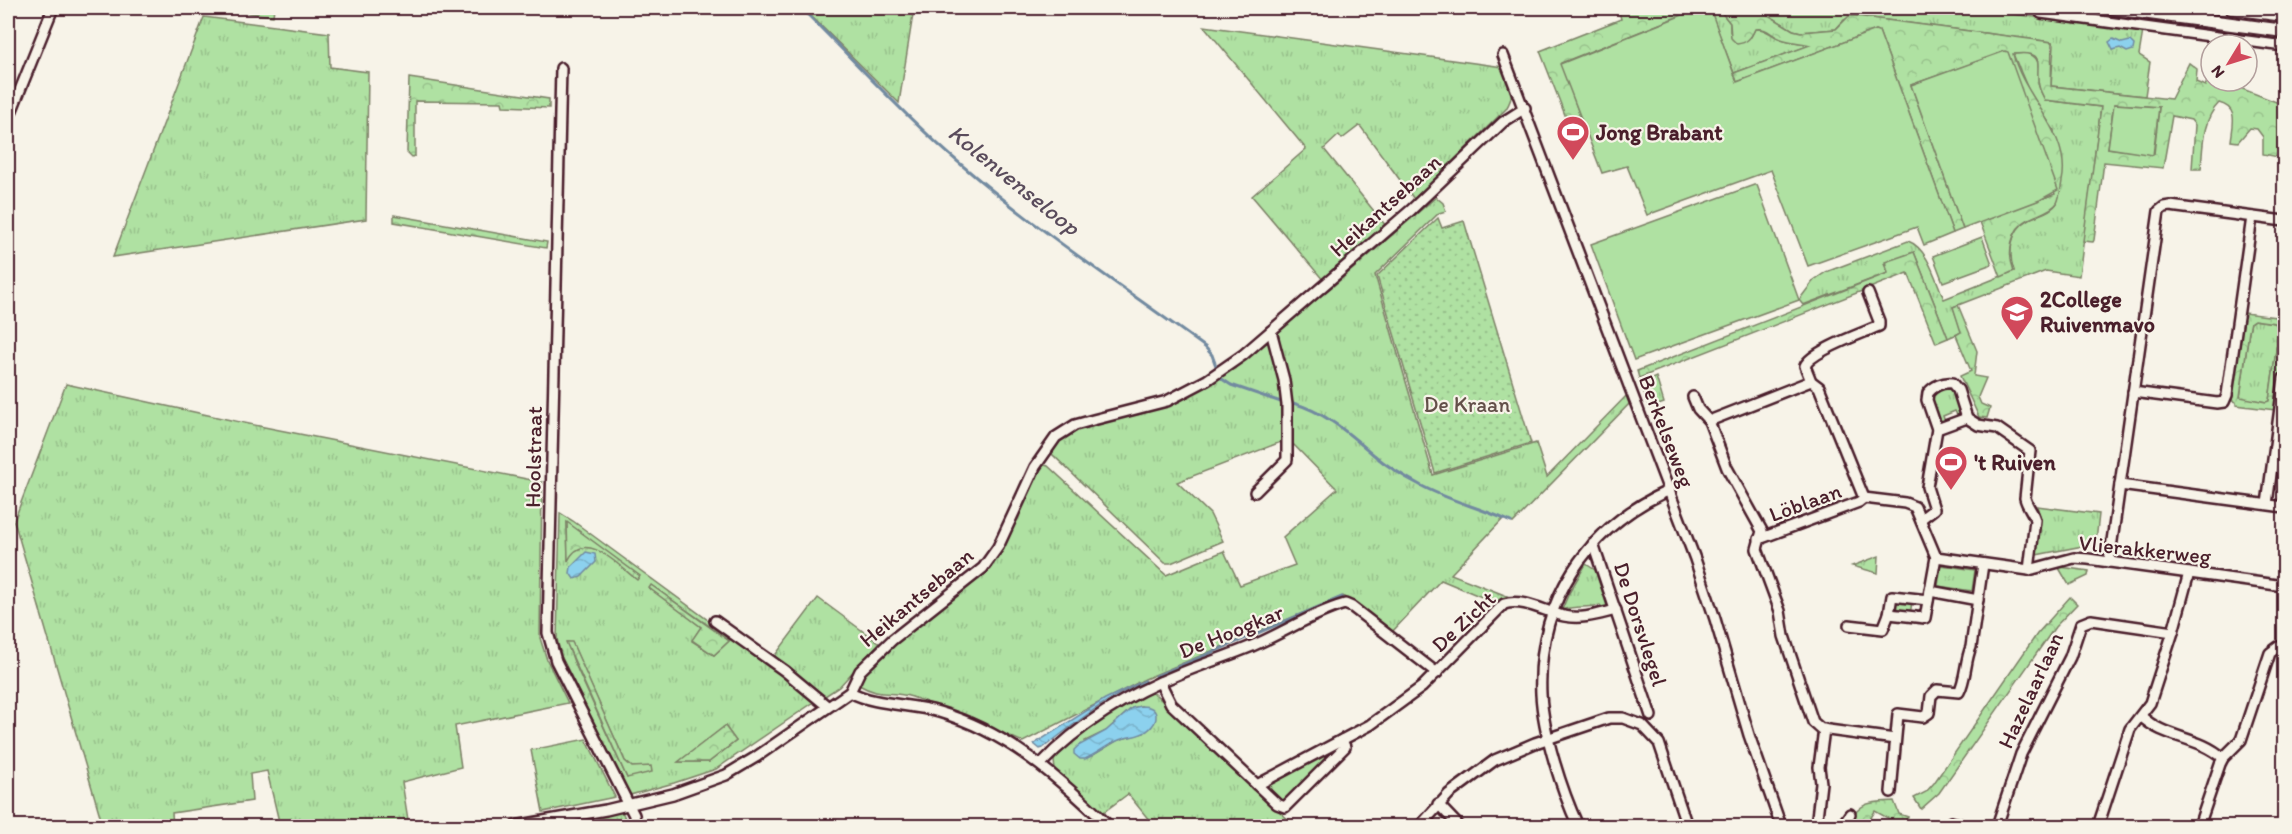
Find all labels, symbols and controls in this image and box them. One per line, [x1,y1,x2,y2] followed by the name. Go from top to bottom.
[2199,33,2259,93] north arrow
[2207,62,2228,82] text: N
[1555,114,1591,161] sports icon: Jong Brabant
[943,118,1087,242] water label: Kolenvenseloop
[1595,119,1723,146] place label: Jong Brabant
[1324,148,1447,262] street label: Heikantsebaan
[2040,286,2155,338] place label: 2College Ruivenmavo
[1999,294,2035,341] school or university icon: 2College Ruivenmavo
[1633,371,1701,492] street label: Berkelseweg
[1424,391,1511,418] park label: De Kraan
[519,406,548,508] street label: Hoolstraat
[1933,444,1969,491] sports icon: 't Ruiven
[1974,449,2056,476] place label: 't Ruiven
[1765,477,1845,528] street label: Löblaan
[2077,529,2213,570] street label: Vlierakkerweg
[854,542,979,653] street label: Heikantsebaan
[1608,559,1673,689] street label: De Dorsvlegel
[1426,585,1501,658] street label: De Zicht
[1175,598,1288,665] street label: De Hoogkar
[1992,627,2069,753] street label: Hazelaarlaan

